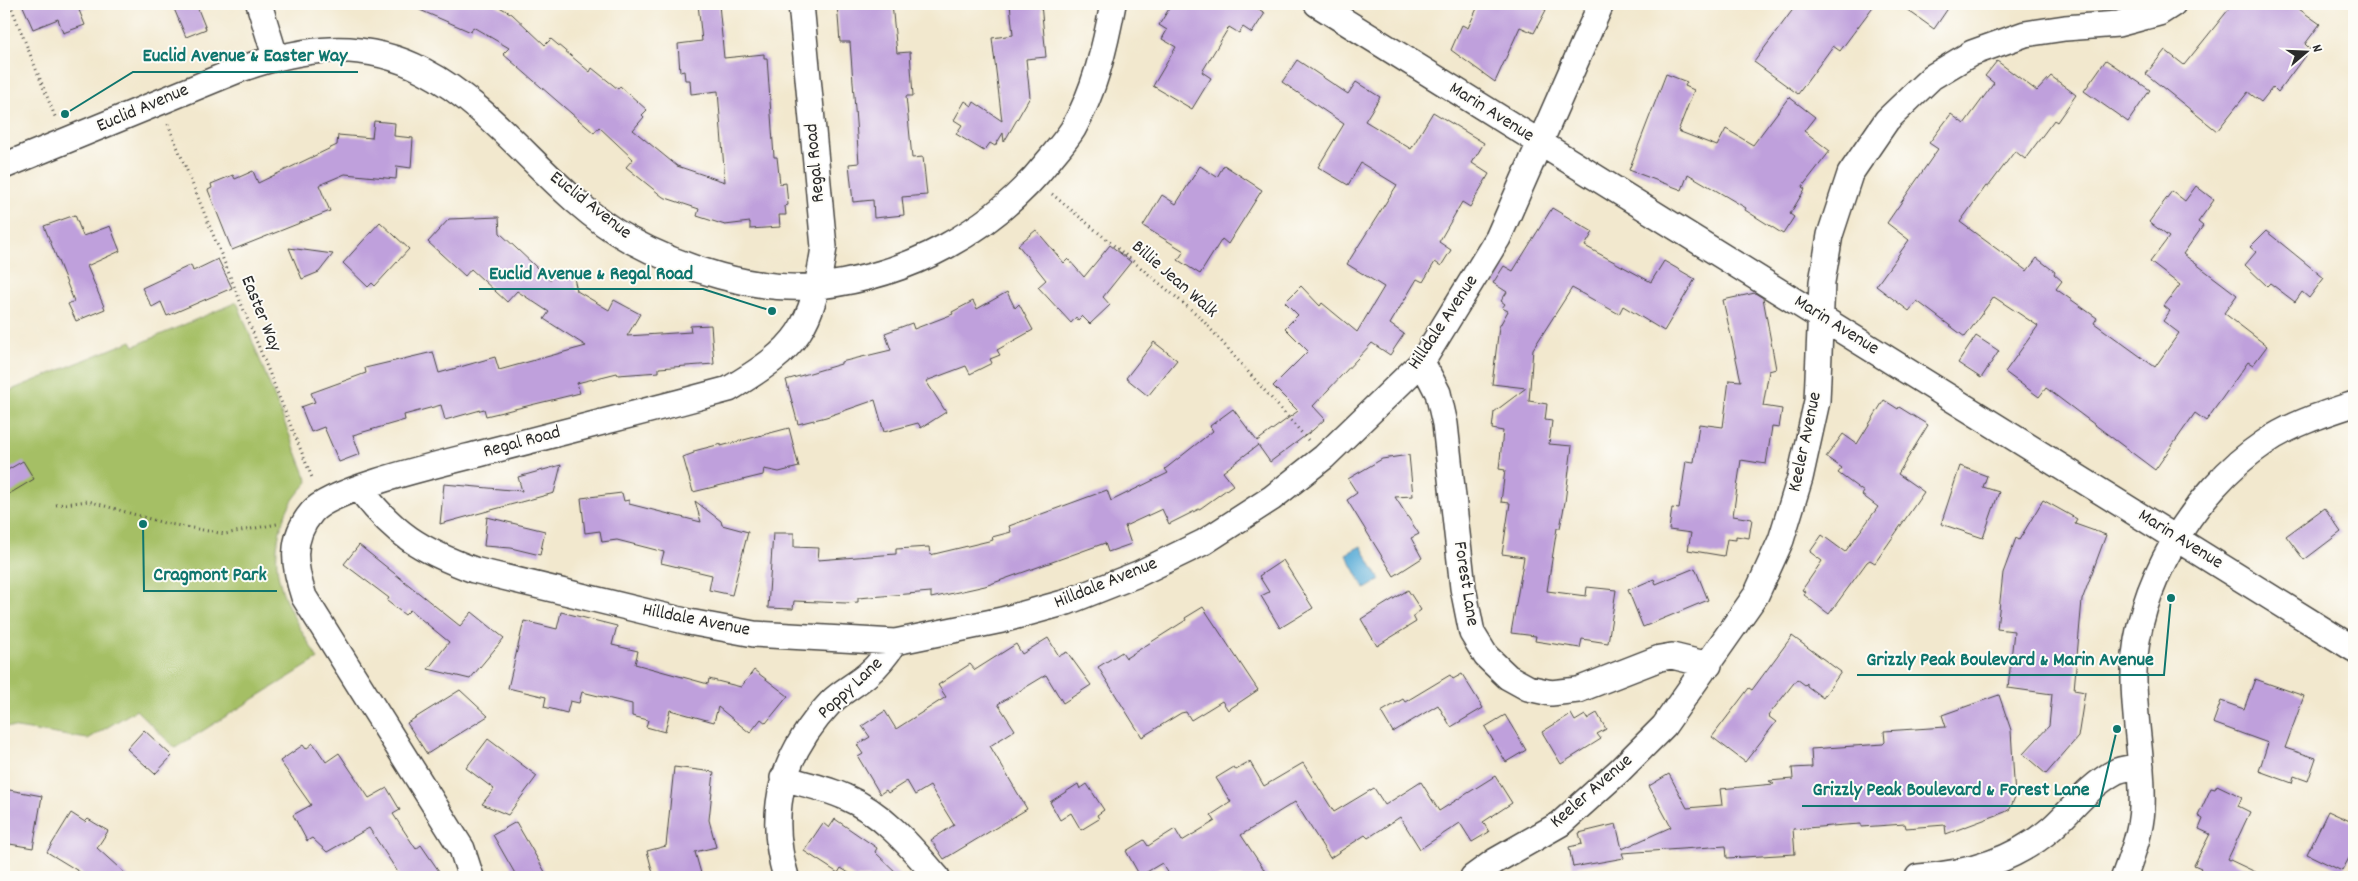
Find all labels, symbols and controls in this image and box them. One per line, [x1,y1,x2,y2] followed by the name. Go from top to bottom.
[2280,28,2330,78] north arrow
[133,37,358,72] callout: Euclid Avenue & Easter Way
[2306,42,2327,55] text: N
[143,43,348,71] text: Euclid Avenue & Easter Way
[1443,76,1539,150] street label: Marin Avenue
[93,77,193,141] street label: Euclid Avenue
[799,122,833,204] street label: Regal Road
[543,165,637,247] street label: Euclid Avenue
[1125,235,1223,325] street label: Billie Jean Walk
[479,254,703,289] callout: Euclid Avenue & Regal Road
[489,261,693,289] text: Euclid Avenue & Regal Road
[1402,270,1486,376] street label: Hilldale Avenue
[233,272,288,356] street label: Easter Way
[1788,289,1884,363] street label: Marin Avenue
[1782,389,1830,495] street label: Keeler Avenue
[480,420,564,466] street label: Regal Road
[2132,503,2228,577] street label: Marin Avenue
[1445,540,1485,628] street label: Forest Lane
[1050,551,1162,617] street label: Hilldale Avenue
[144,556,277,591] callout: Cragmont Park
[153,562,267,590] text: Cragmont Park
[640,597,752,645] street label: Hilldale Avenue
[1857,640,2164,675] callout: Grizzly Peak Boulevard & Marin Avenue
[1866,647,2154,675] text: Grizzly Peak Boulevard & Marin Avenue
[812,652,890,726] street label: Poppy Lane
[1545,748,1639,836] street label: Keeler Avenue
[1802,771,2099,806] callout: Grizzly Peak Boulevard & Forest Lane
[1813,777,2090,805] text: Grizzly Peak Boulevard & Forest Lane

